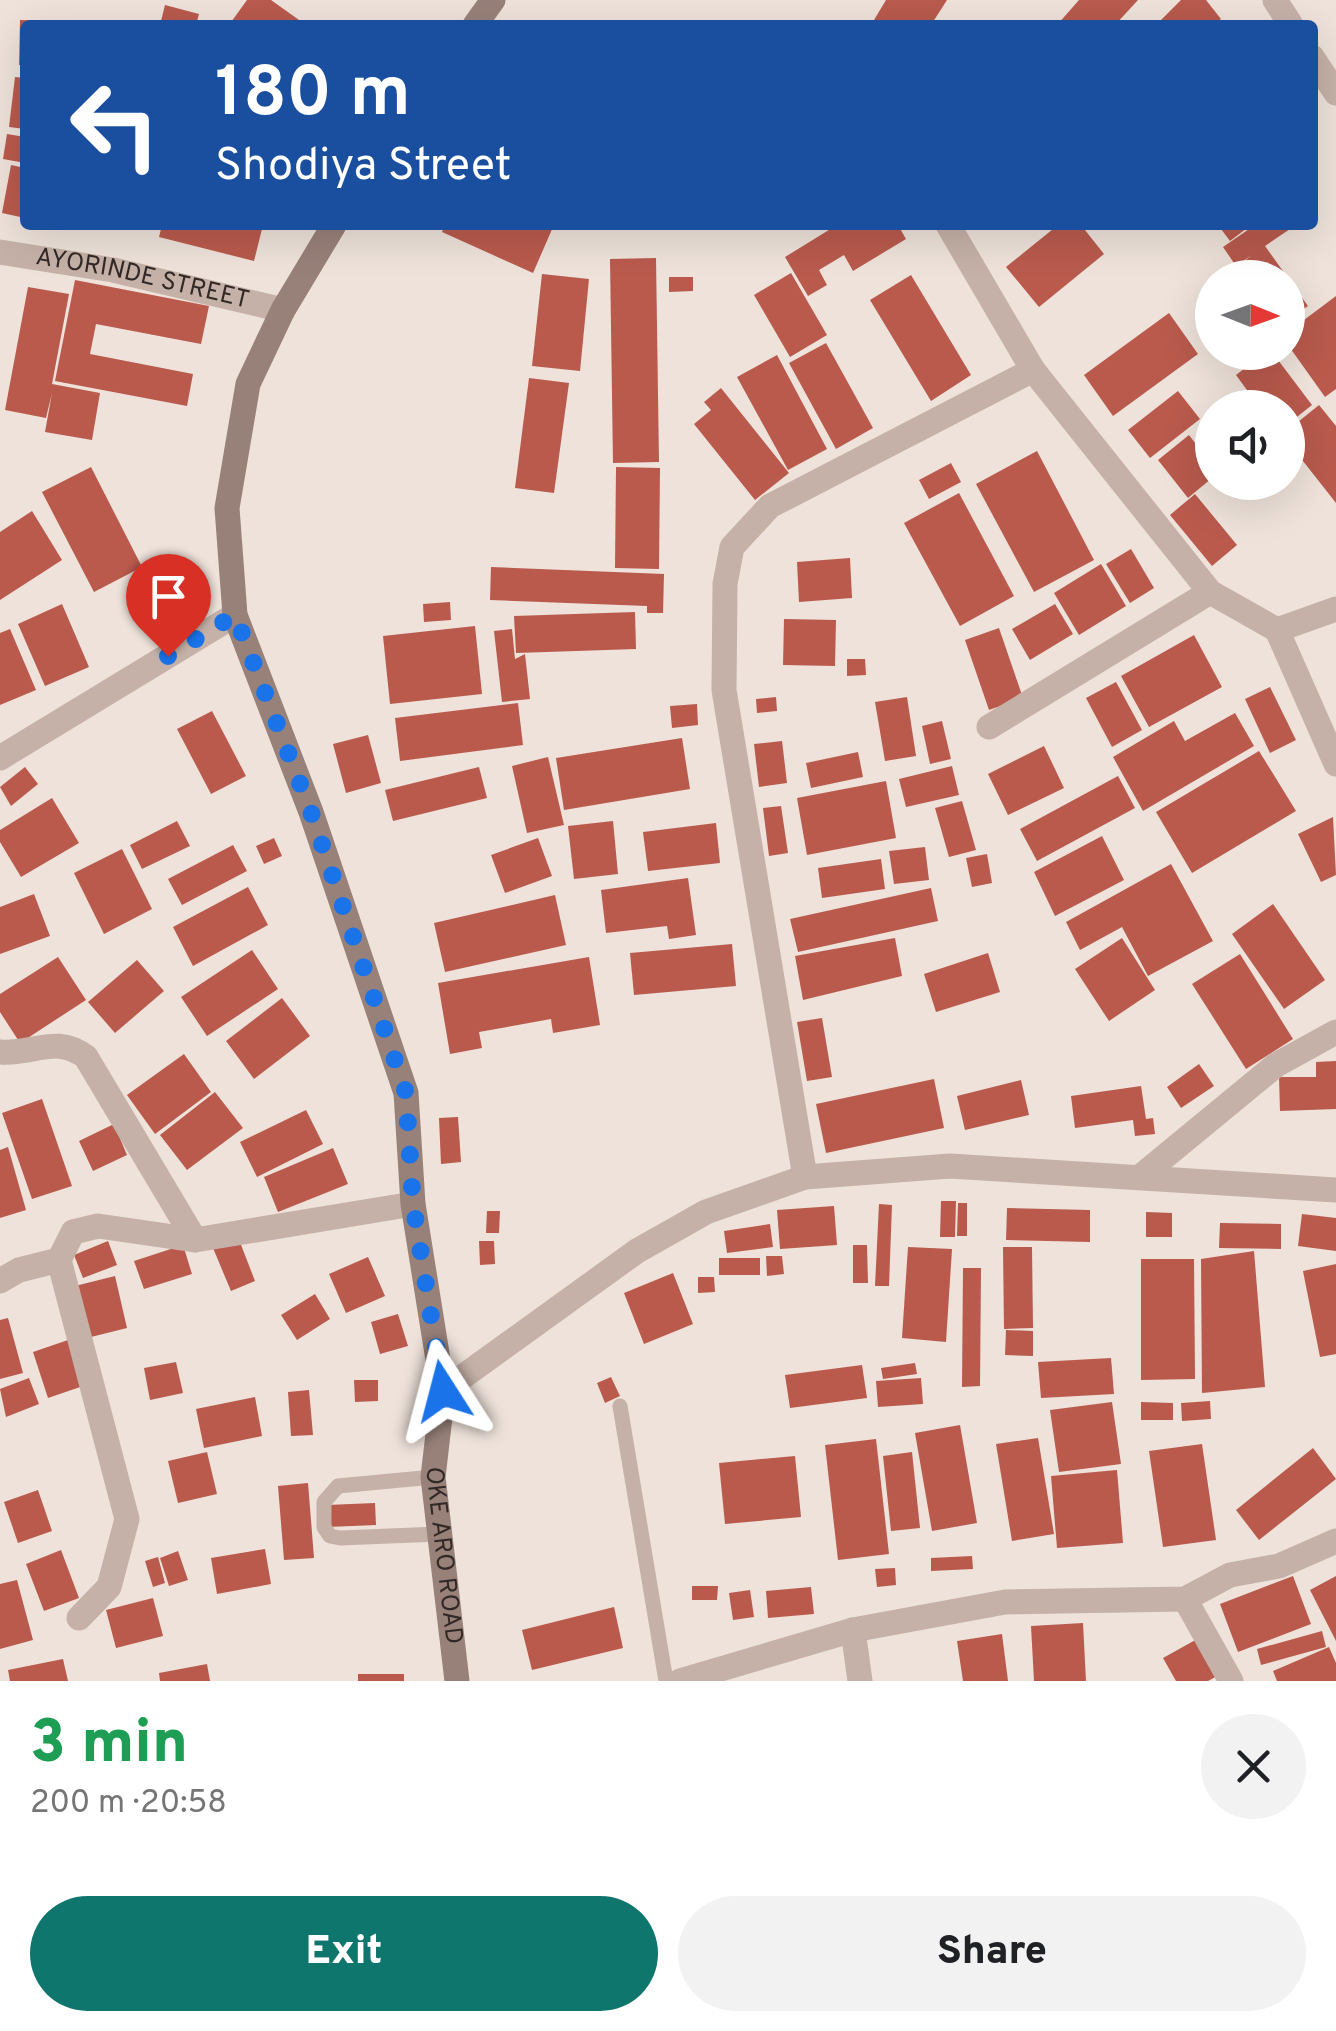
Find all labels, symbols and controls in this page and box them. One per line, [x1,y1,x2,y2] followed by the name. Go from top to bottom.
[215,52,411,141] text: 180 m
[50,60,180,190] icon: left
[215,139,512,196] text: Shodiya Street
[33,242,252,317] street label: AYORINDE STREET
[1195,260,1305,370] north arrow
[1195,260,1305,500] map controls
[1195,390,1305,500] button: sound
[126,554,211,657] pin
[141,569,196,624] icon: arrive
[391,1339,495,1443] position arrow
[416,1465,469,1646] street label: OKE ARO ROAD
[30,1708,188,1784] text: 3 min
[1201,1714,1306,1819] button: close
[30,1784,227,1824] text: 200 m · 20:58
[30,1896,658,2011] button: Exit
[678,1896,1306,2011] button: Share

